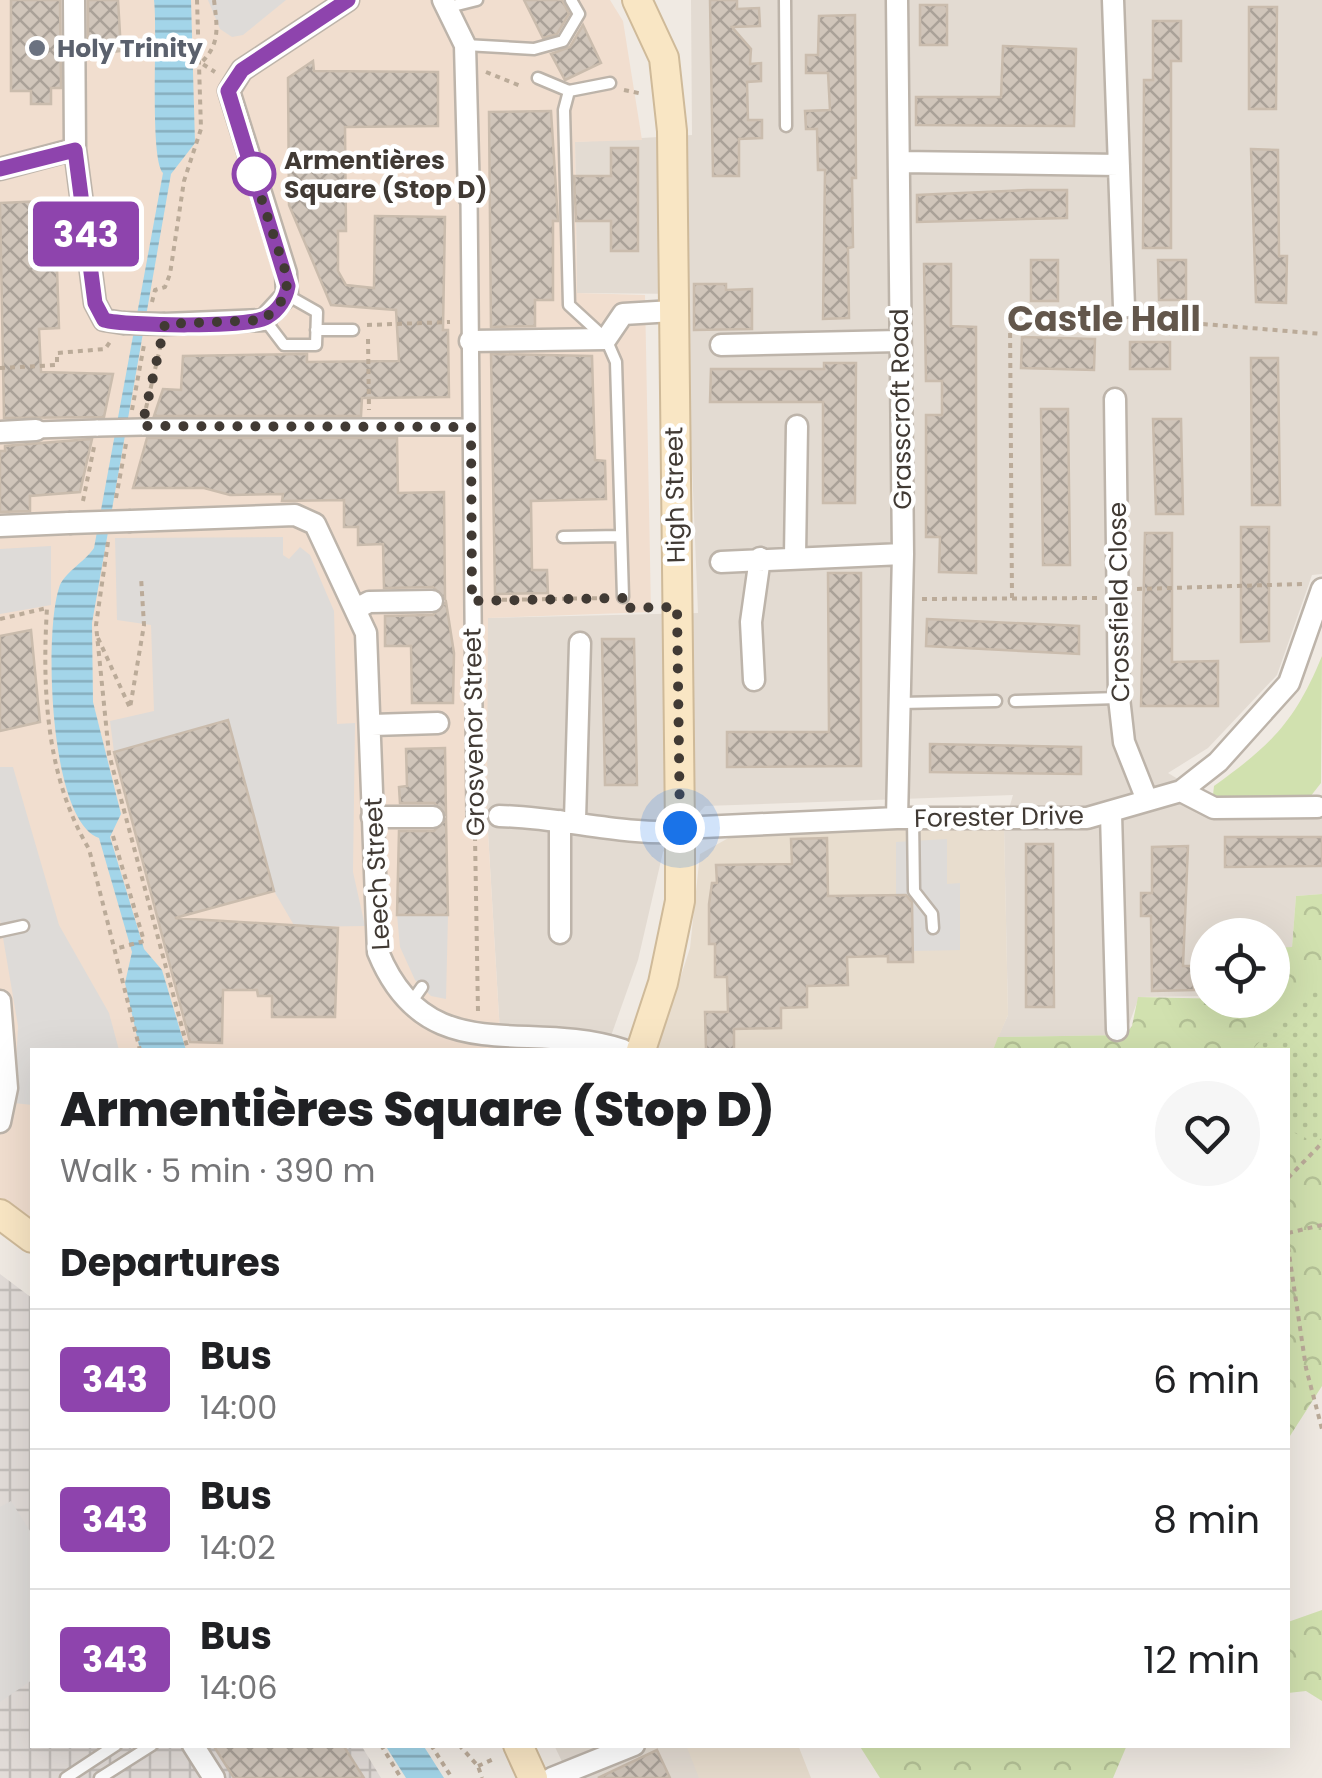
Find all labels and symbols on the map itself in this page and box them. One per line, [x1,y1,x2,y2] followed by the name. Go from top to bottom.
[57,31,203,66] place label: Holy Trinity
[26,37,48,59] marker: Holy Trinity
[284,143,487,207] place label: Armentières Square (Stop D)
[233,153,275,195] marker: Armentières Square (Stop D)
[28,202,144,266] line badge: 343
[1007,294,1201,343] district label: Castle Hall
[882,308,920,510] street label: Grasscroft Road
[656,427,694,563] street label: High Street
[1100,502,1138,702] street label: Crossfield Close
[455,627,493,837] street label: Grosvenor Street
[356,797,398,951] street label: Leech Street
[914,798,1084,836] street label: Forester Drive
[655,803,705,853] your location

